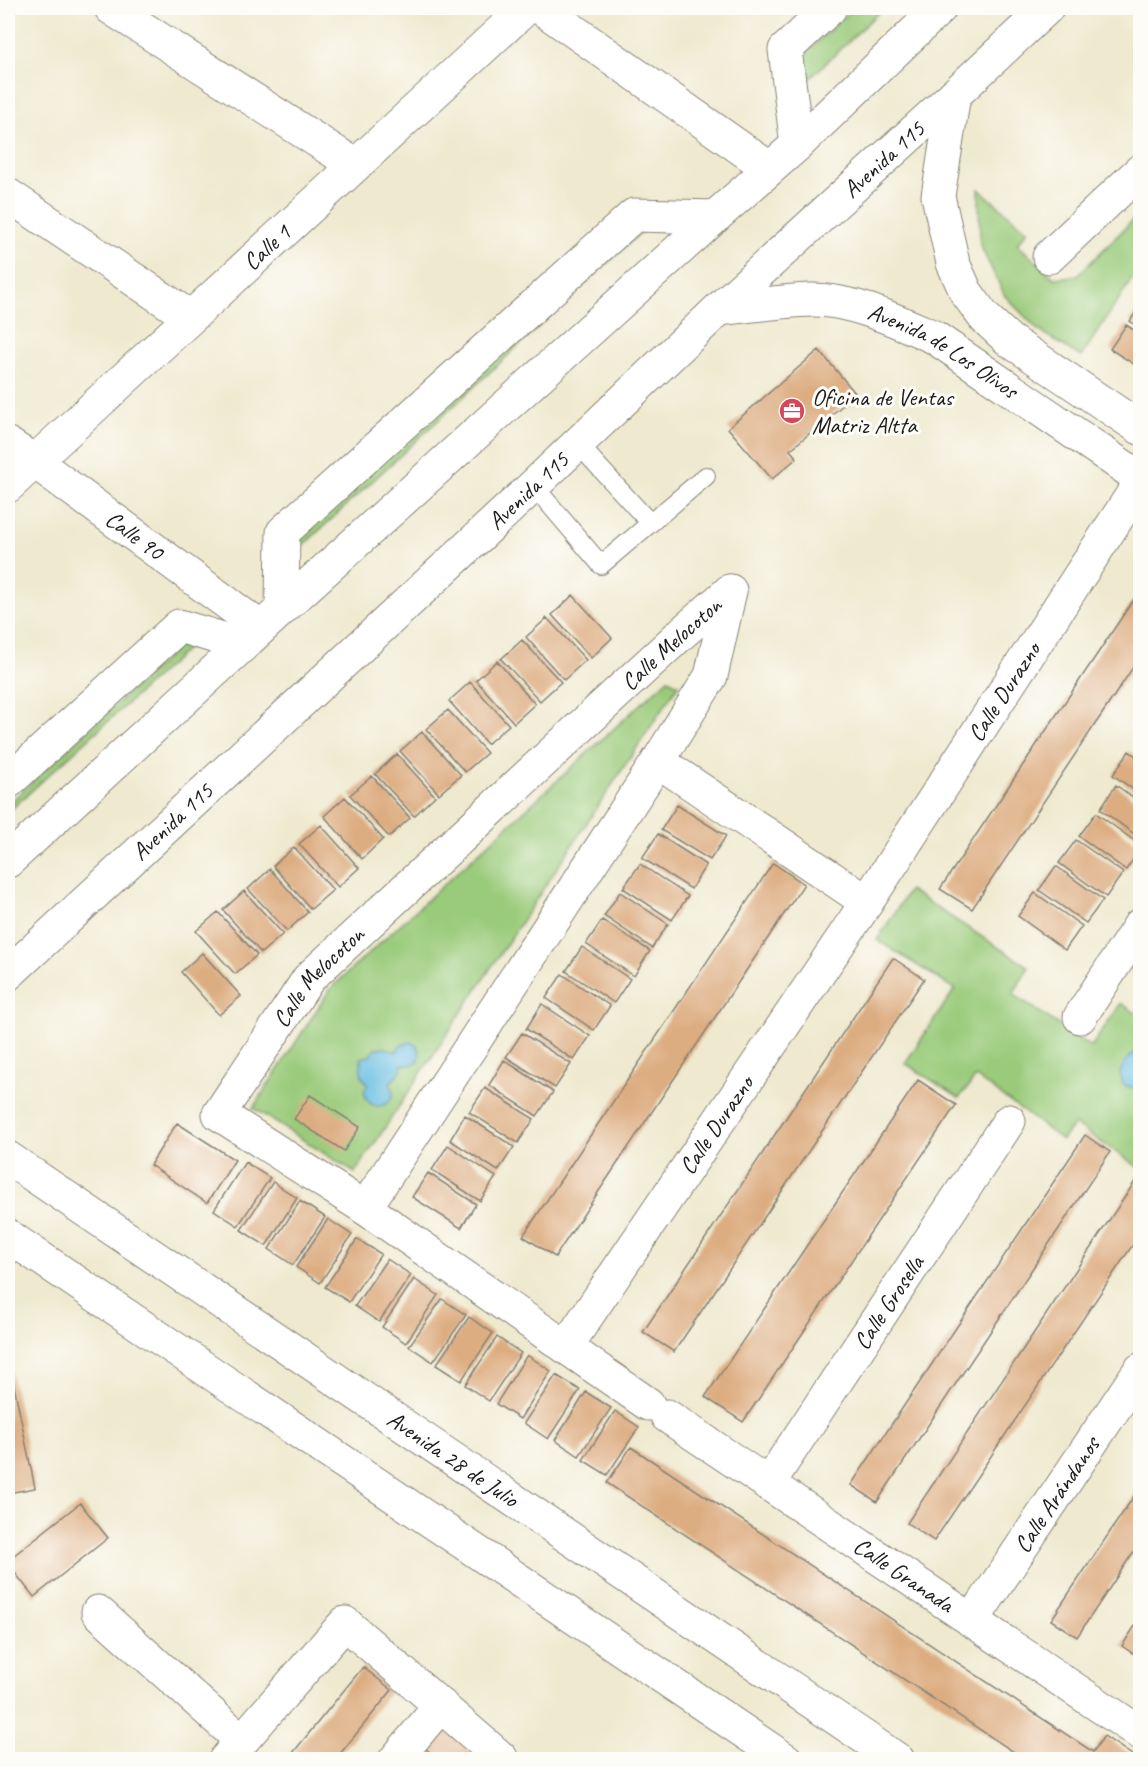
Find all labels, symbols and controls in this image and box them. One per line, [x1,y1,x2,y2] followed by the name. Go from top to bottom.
[836,113,932,204] street label: Avenida 115
[237,217,298,277] street label: Calle 1
[864,296,1025,406] street label: Avenida de Los Olivos
[812,382,954,440] place label: Oficina de Ventas Matriz Altta
[777,396,807,426] office icon: Oficina de Ventas Matriz Altta
[481,444,576,536] street label: Avenida 115
[99,504,172,568] street label: Calle 90
[615,590,729,697] street label: Calle Melocoton
[961,635,1048,747] street label: Calle Durazno
[125,776,220,867] street label: Avenida 115
[266,919,371,1033] street label: Calle Melocoton
[672,1068,761,1180] street label: Calle Durazno
[847,1249,931,1355] street label: Calle Grosella
[381,1404,525,1515] street label: Avenida 28 de Julio
[1007,1429,1108,1558] street label: Calle Arándanos
[848,1530,961,1620] street label: Calle Granada

